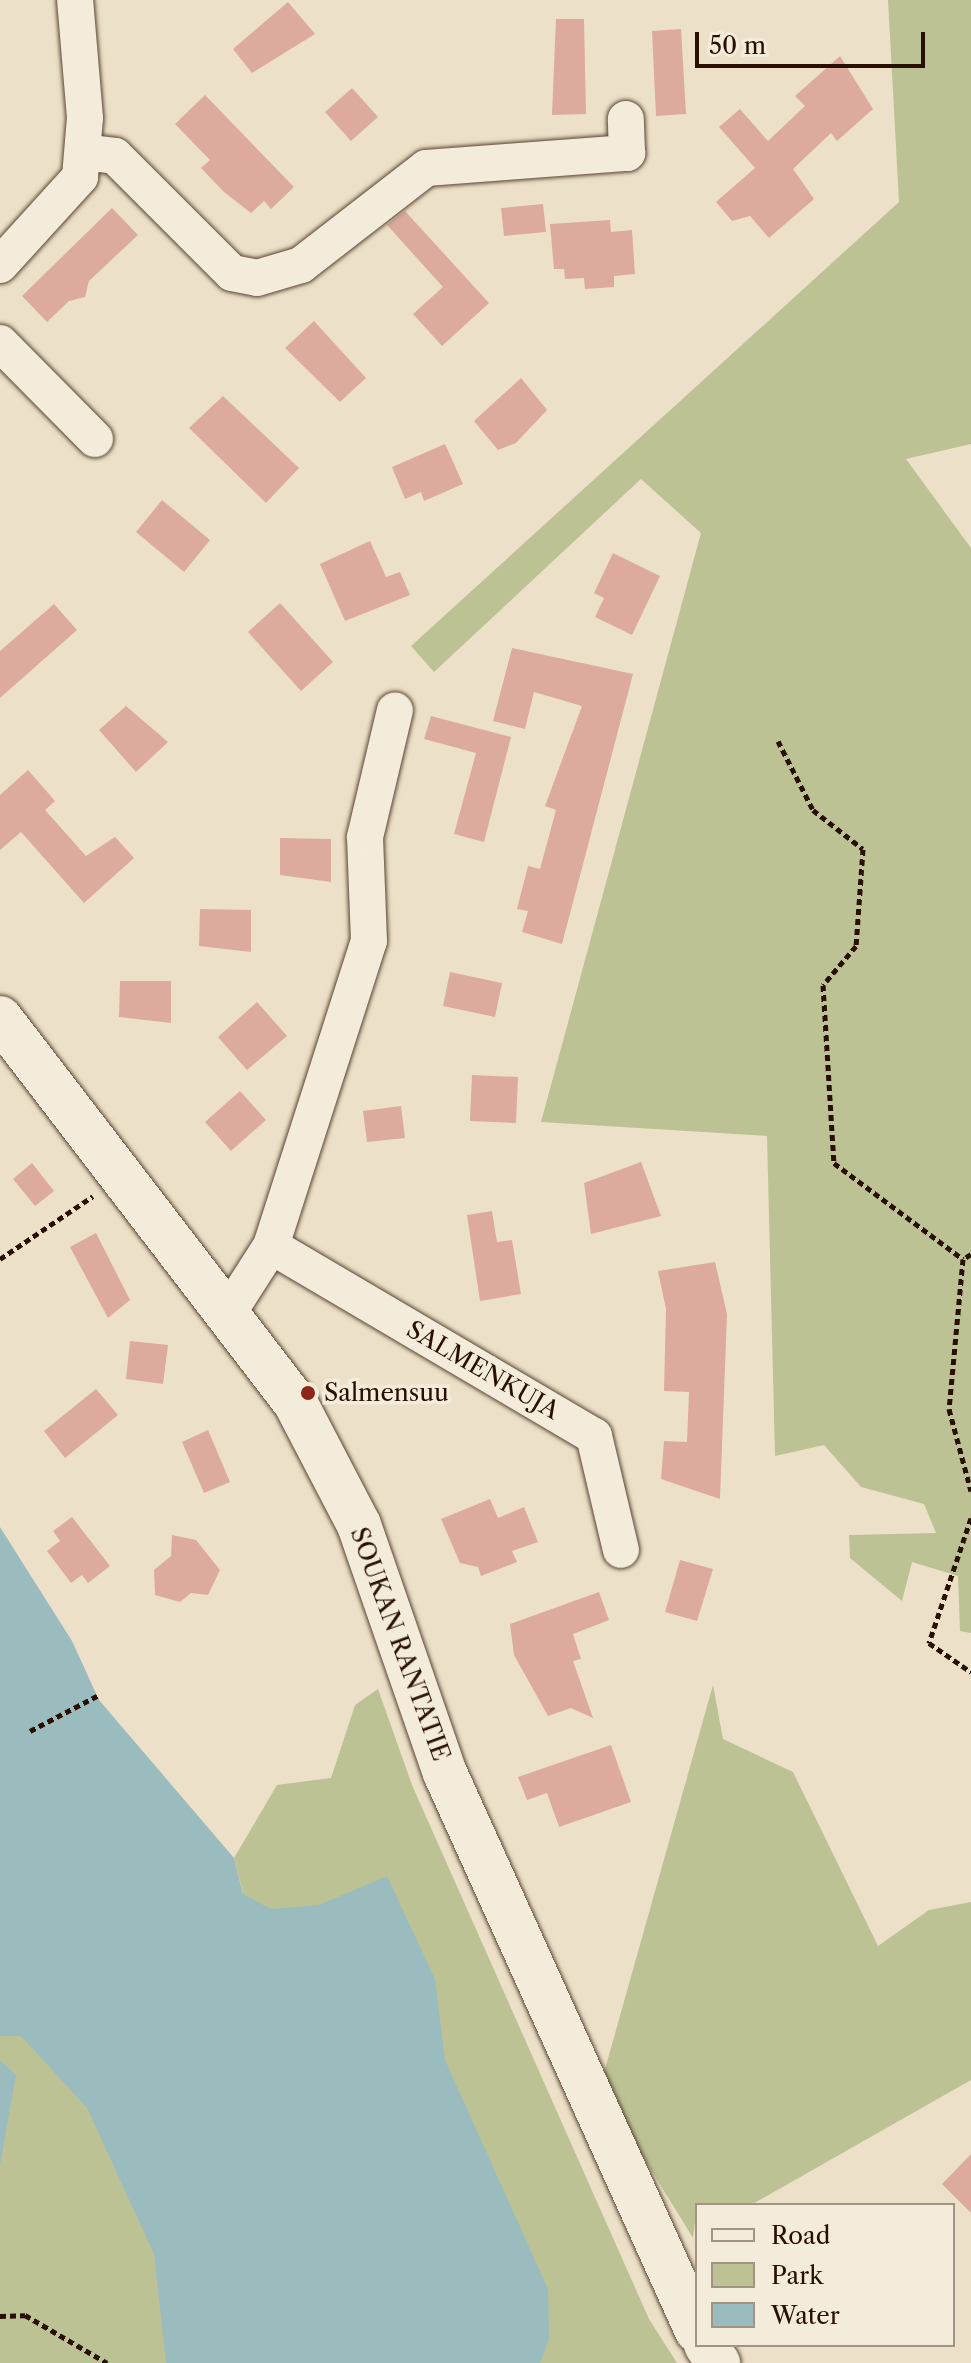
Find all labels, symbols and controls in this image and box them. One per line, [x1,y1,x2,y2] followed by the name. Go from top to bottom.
[699,16,929,66] scale bar
[709,31,766,60] text: 50 m
[402,1315,564,1425] street label: SALMENKUJA
[324,1379,449,1407] place label: Salmensuu
[299,1384,317,1402] marker: Salmensuu
[344,1523,456,1765] street label: SOUKAN RANTATIE
[695,2203,955,2347] legend
[771,2221,830,2250] text: Road
[771,2261,823,2290] text: Park
[771,2301,840,2330] text: Water

